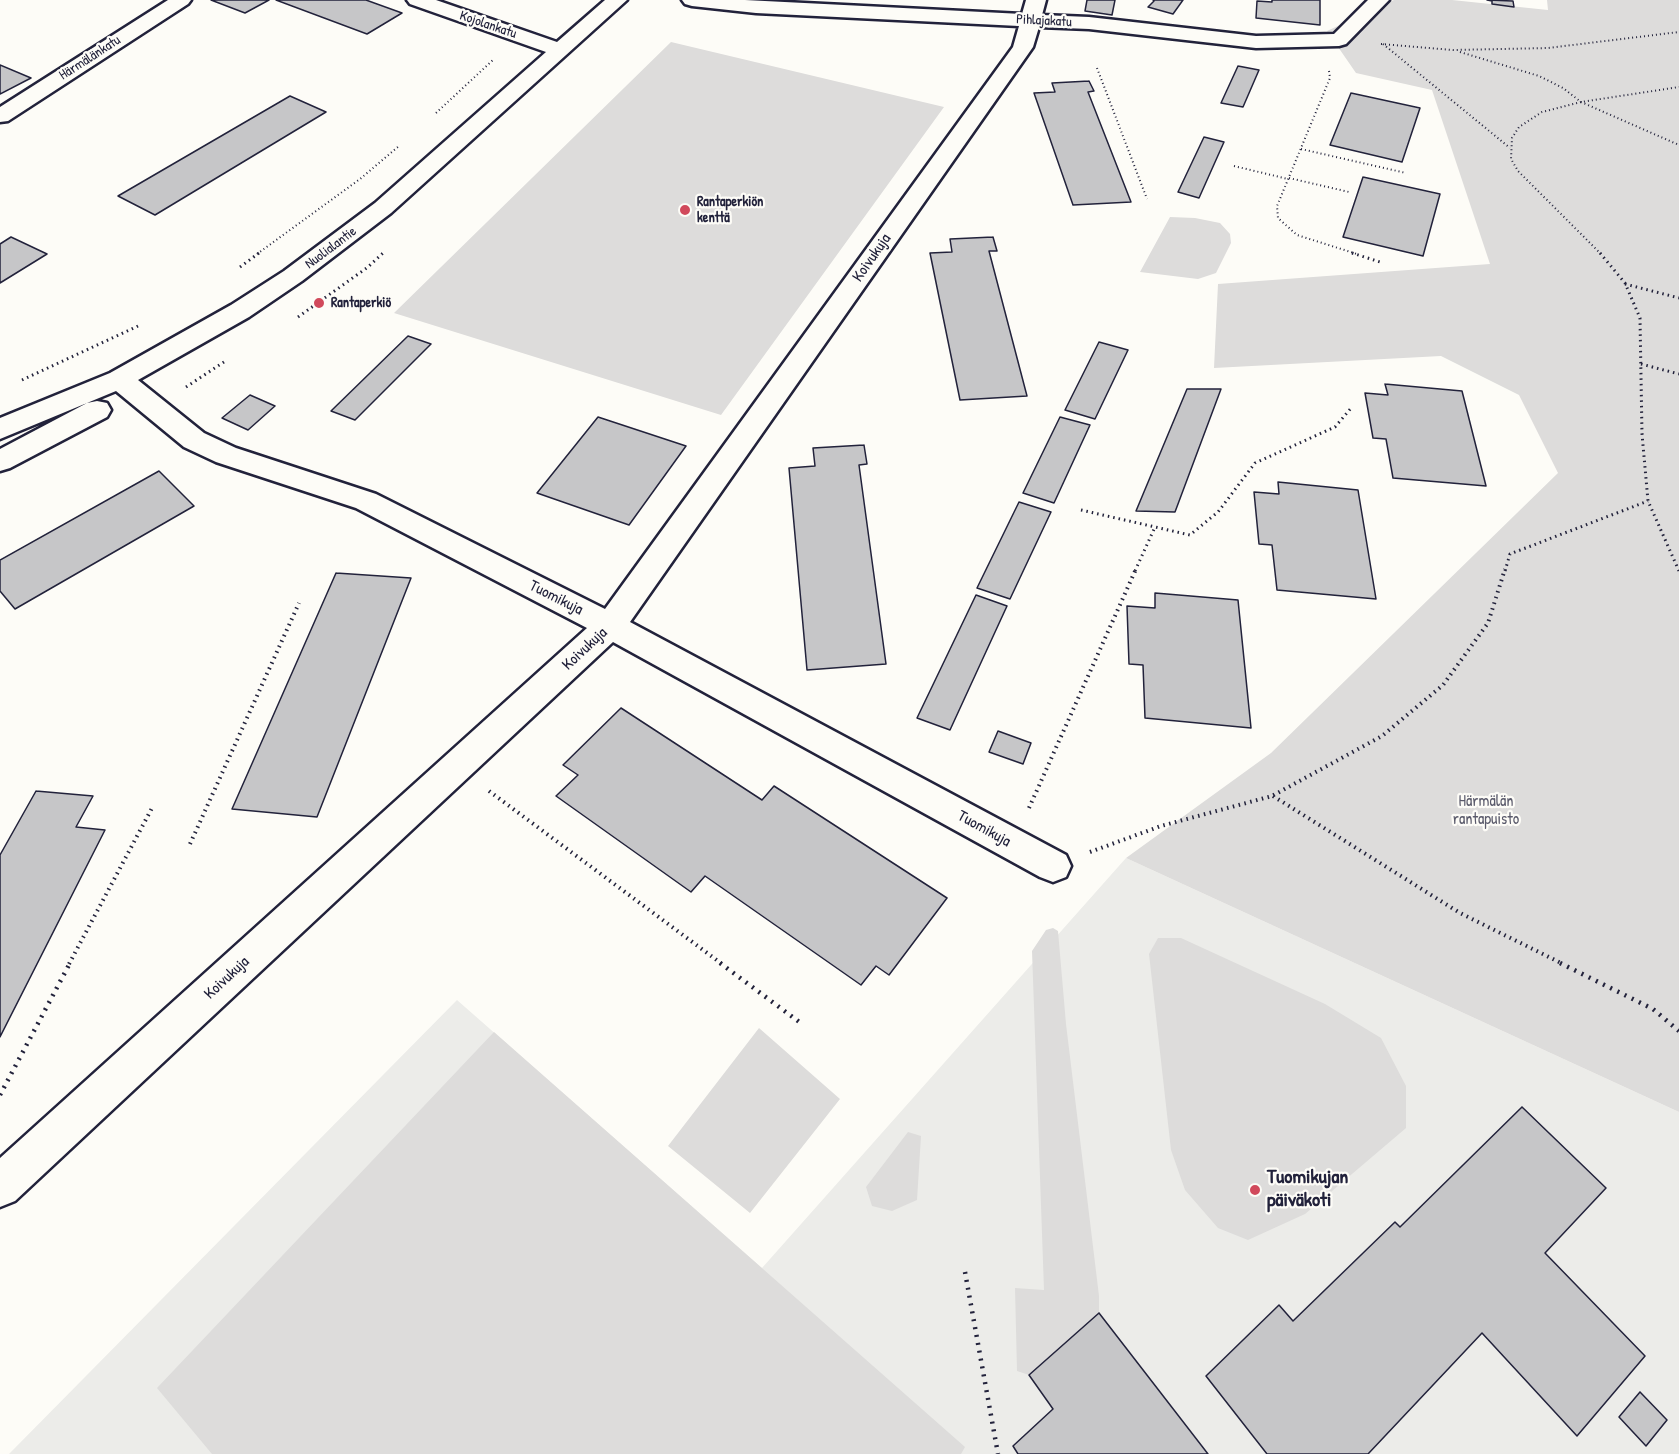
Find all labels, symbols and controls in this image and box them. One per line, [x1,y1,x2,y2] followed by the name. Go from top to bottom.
[457,7,519,43] street label: Kojolankatu
[1016,11,1072,31] street label: Pihlajakatu
[56,32,124,84] street label: Härmälänkatu
[697,194,763,226] place label: Rantaperkiön kenttä
[678,203,692,217] marker: Rantaperkiön kenttä
[302,223,360,273] street label: Nuolialantie
[849,230,895,286] street label: Koivukuja
[331,295,391,311] place label: Rantaperkiö
[312,296,326,310] marker: Rantaperkiö
[526,576,586,620] street label: Tuomikuja
[559,623,611,675] street label: Koivukuja
[1453,792,1519,830] park label: Härmälän rantapuisto
[954,807,1014,851] street label: Tuomikuja
[201,952,253,1004] street label: Koivukuja
[1267,1166,1348,1213] place label: Tuomikujan päiväkoti
[1248,1183,1262,1197] marker: Tuomikujan päiväkoti

